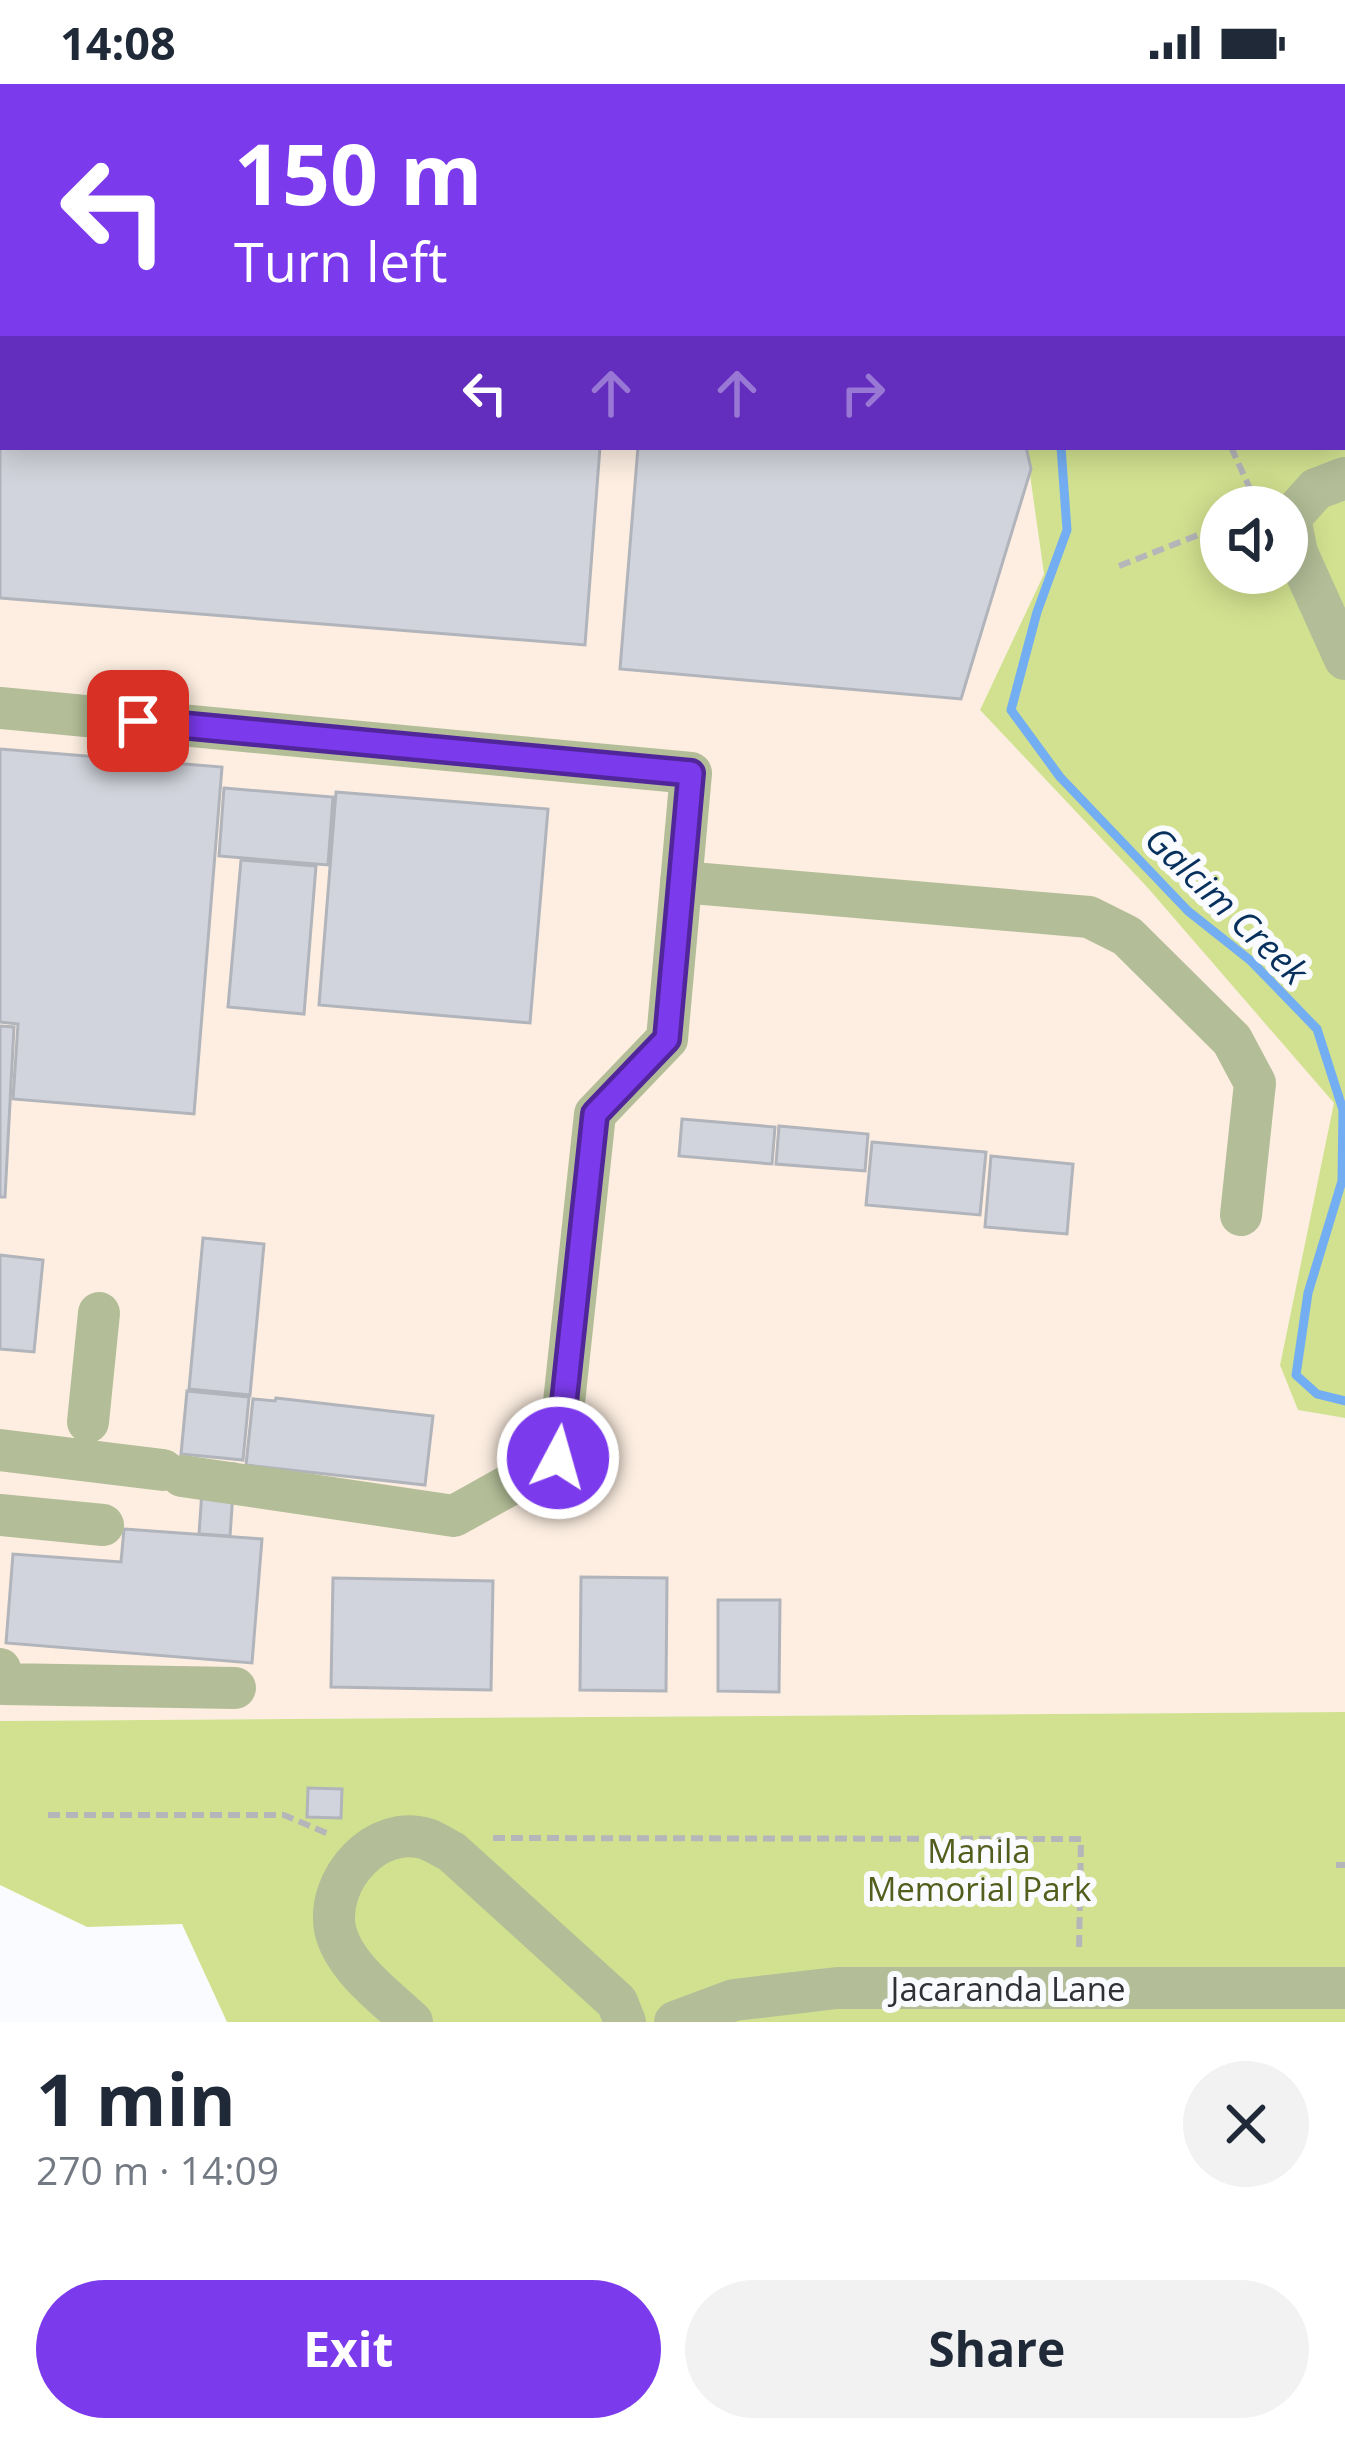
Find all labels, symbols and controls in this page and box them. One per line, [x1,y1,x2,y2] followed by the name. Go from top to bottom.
[60,12,176,73] text: 14:08
[234,115,482,230] text: 150 m
[36,132,192,288] icon: left
[234,224,447,298] text: Turn left
[452,360,518,426] icon: left
[578,360,644,426] icon: ahead
[704,360,770,426] icon: ahead
[830,360,896,426] icon: right
[1200,486,1308,594] map controls
[1200,486,1308,594] button: sound
[87,670,189,772] pin
[105,688,171,754] icon: arrive
[1135,815,1320,996] water label: Galcim Creek
[495,1395,621,1521] position arrow
[867,1828,1092,1911] park label: Manila Memorial Park
[888,1966,1125,2011] street label: Jacaranda Lane
[36,2049,236,2147] text: 1 min
[1183,2061,1309,2187] button: close
[36,2143,279,2196] text: 270 m · 14:09
[36,2280,661,2418] button: Exit
[685,2280,1309,2418] button: Share

